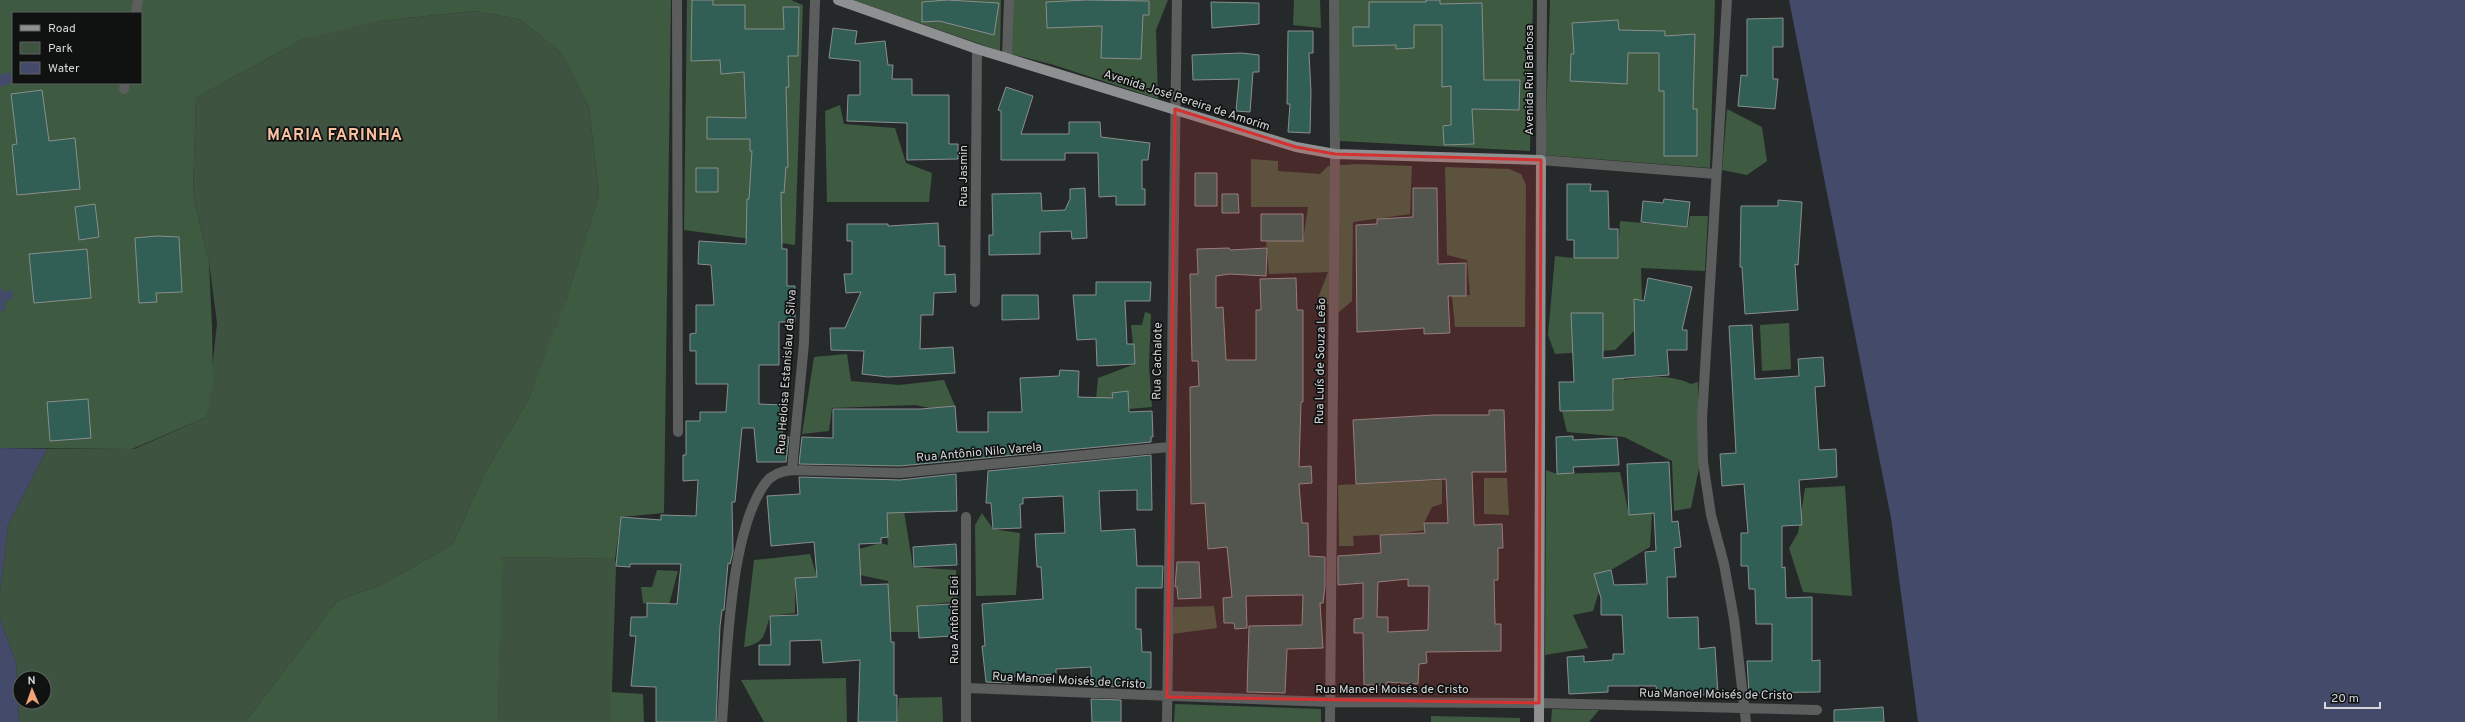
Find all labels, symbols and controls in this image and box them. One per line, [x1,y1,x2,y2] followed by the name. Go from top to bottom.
[12,12,142,84] legend
[48,21,76,37] text: Road
[1522,25,1538,135] street label: Avenida Rui Barbosa
[48,41,73,57] text: Park
[48,61,80,77] text: Water
[1102,66,1272,135] street label: Avenida José Pereira de Amorim
[267,126,403,146] district label: MARIA FARINHA
[956,145,972,207] street label: Rua Jasmin
[773,289,801,455] street label: Rua Heloisa Estanislau da Silva
[1312,297,1330,424] street label: Rua Luís de Souza Leão
[1149,322,1167,400] street label: Rua Cachalote
[916,440,1043,466] street label: Rua Antônio Nilo Varela
[947,576,963,664] street label: Rua Antônio Eloi
[992,669,1146,693] street label: Rua Manoel Moisés de Cristo
[12,670,52,710] north arrow
[27,674,36,688] text: N
[1315,682,1469,698] street label: Rua Manoel Moisés de Cristo
[2325,684,2380,710] scale bar
[1639,686,1793,704] street label: Rua Manoel Moisés de Cristo
[2331,691,2359,707] text: 20 m

